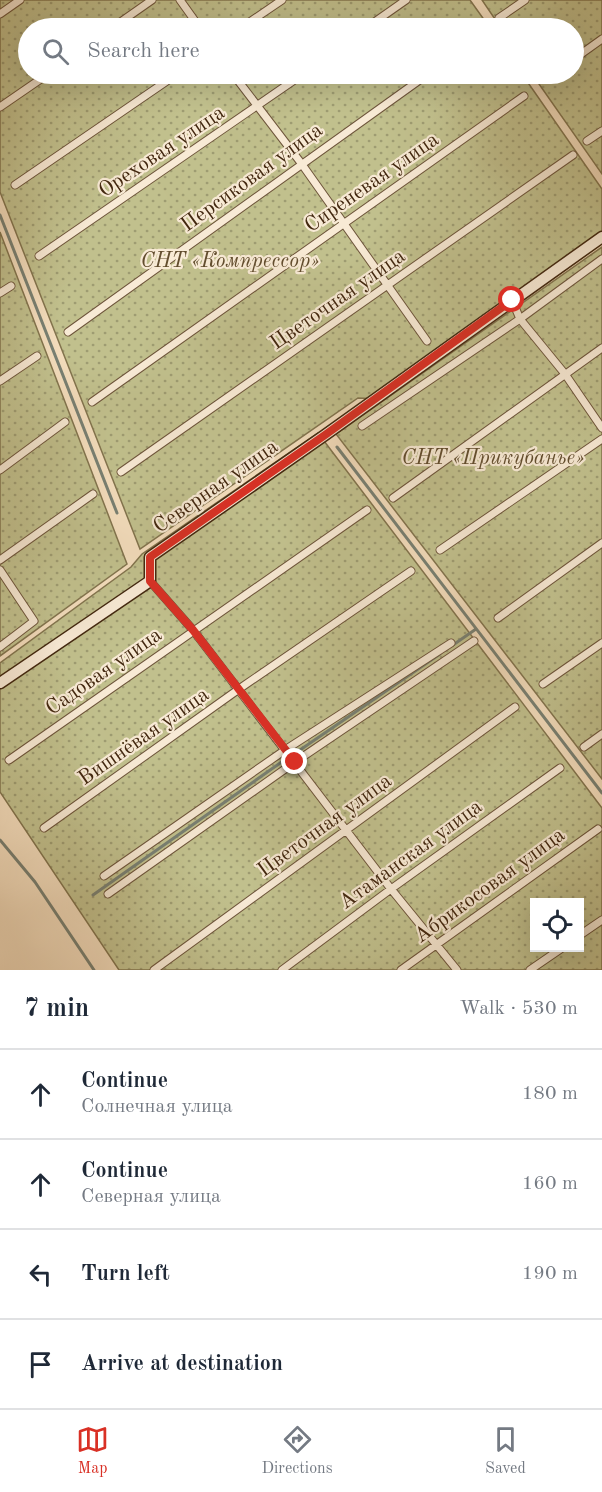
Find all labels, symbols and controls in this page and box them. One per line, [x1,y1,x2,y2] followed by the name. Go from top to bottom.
[18,18,584,84] search box
[39,35,72,68] icon: search
[87,40,200,62] text: Search here
[95,102,229,202] street label: Ореховая улица
[177,120,327,236] street label: Персиковая улица
[301,129,443,237] street label: Сиреневая улица
[267,246,409,354] street label: Цветочная улица
[140,251,320,272] park label: СНТ «Компрессор»
[498,286,524,312] route start
[150,436,282,538] street label: Северная улица
[402,448,584,469] park label: СНТ «Прикубанье»
[42,624,166,720] street label: Садовая улица
[75,684,213,790] street label: Вишнёвая улица
[281,748,307,774] route end
[254,771,396,881] street label: Цветочная улица
[336,796,486,914] street label: Атаманская улица
[411,825,569,947] street label: Абрикосовая улица
[530,898,584,952] map controls
[530,898,584,952] button: locate
[24,996,89,1022] text: 7 min
[459,999,578,1019] text: Walk · 530 m
[81,1070,168,1092] text: Continue
[24,1078,57,1111] icon: ahead
[522,1084,578,1104] text: 180 m
[81,1097,233,1117] text: Солнечная улица
[81,1160,168,1182] text: Continue
[24,1168,57,1201] icon: ahead
[522,1174,578,1194] text: 160 m
[81,1187,221,1207] text: Северная улица
[24,1258,57,1291] icon: left
[81,1263,170,1285] text: Turn left
[522,1264,578,1284] text: 190 m
[24,1348,57,1381] icon: arrive
[81,1353,283,1375] text: Arrive at destination
[76,1423,109,1479] tab: Map
[262,1423,333,1479] tab: Directions
[485,1423,526,1479] tab: Saved

